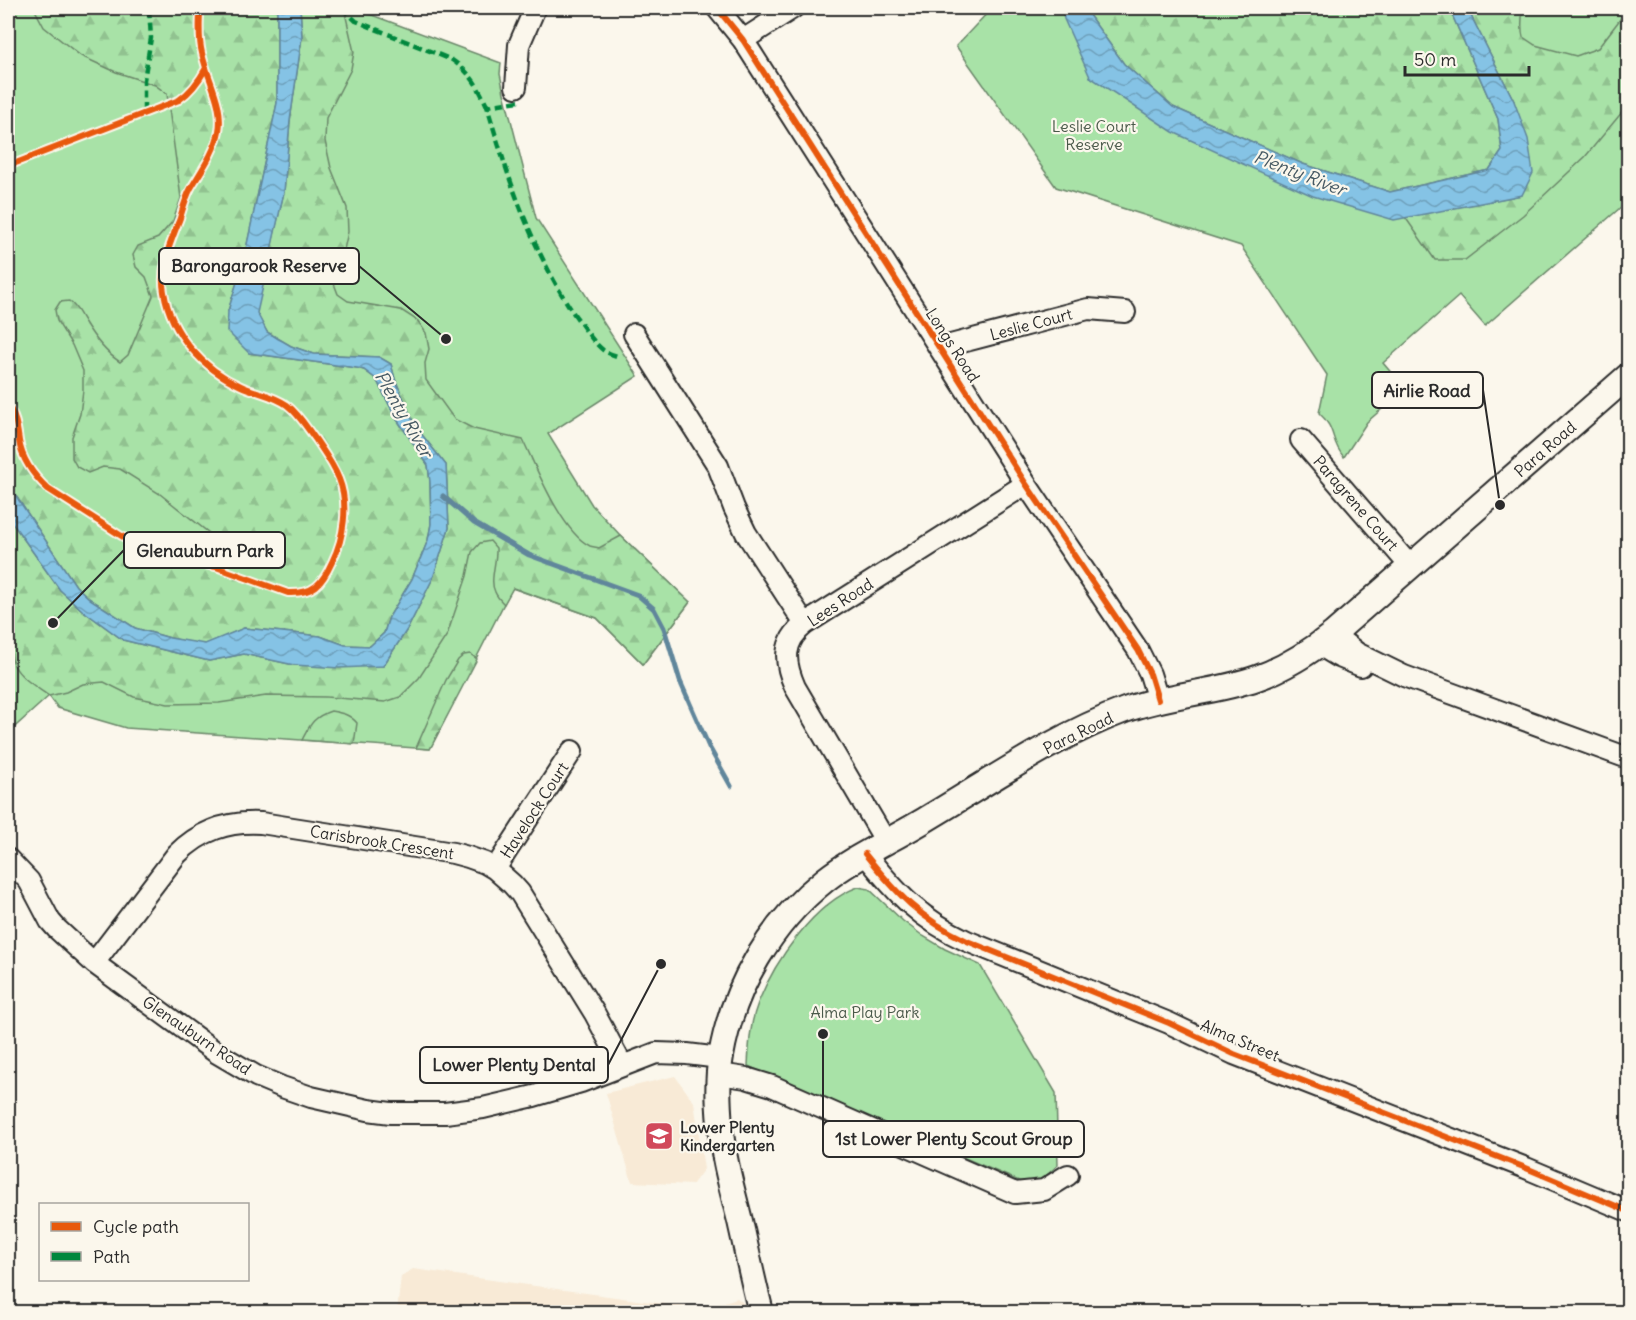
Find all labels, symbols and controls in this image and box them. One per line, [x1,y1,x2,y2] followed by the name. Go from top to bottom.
[1405,39,1530,77] scale bar
[1414,48,1456,71] text: 50 m
[1052,116,1137,154] park label: Leslie Court Reserve
[1251,145,1352,202] water label: Plenty River
[159,248,359,284] callout: Barongarook Reserve
[171,254,347,277] text: Barongarook Reserve
[988,303,1075,345] street label: Leslie Court
[922,304,984,386] street label: Longs Road
[370,366,439,464] water label: Plenty River
[1372,372,1483,408] callout: Airlie Road
[1383,379,1471,402] text: Airlie Road
[1510,417,1580,481] street label: Para Road
[1309,451,1403,555] street label: Paragrene Court
[124,532,285,568] callout: Glenauburn Park
[136,539,274,562] text: Glenauburn Park
[803,573,877,631] street label: Lees Road
[1040,708,1116,758] street label: Para Road
[496,758,573,862] street label: Havelock Court
[309,821,456,863] street label: Carisbrook Crescent
[139,991,255,1079] street label: Glenauburn Road
[810,1002,920,1022] park label: Alma Play Park
[1198,1014,1283,1066] street label: Alma Street
[420,1047,608,1083] callout: Lower Plenty Dental
[432,1053,596,1076] text: Lower Plenty Dental
[680,1117,775,1156] place label: Lower Plenty Kindergarten
[643,1120,675,1152] school or university icon: Lower Plenty Kindergarten
[823,1121,1084,1157] callout: 1st Lower Plenty Scout Group
[835,1127,1073,1150] text: 1st Lower Plenty Scout Group
[39,1203,249,1281] legend
[93,1215,179,1238] text: Cycle path
[93,1245,130,1268] text: Path

